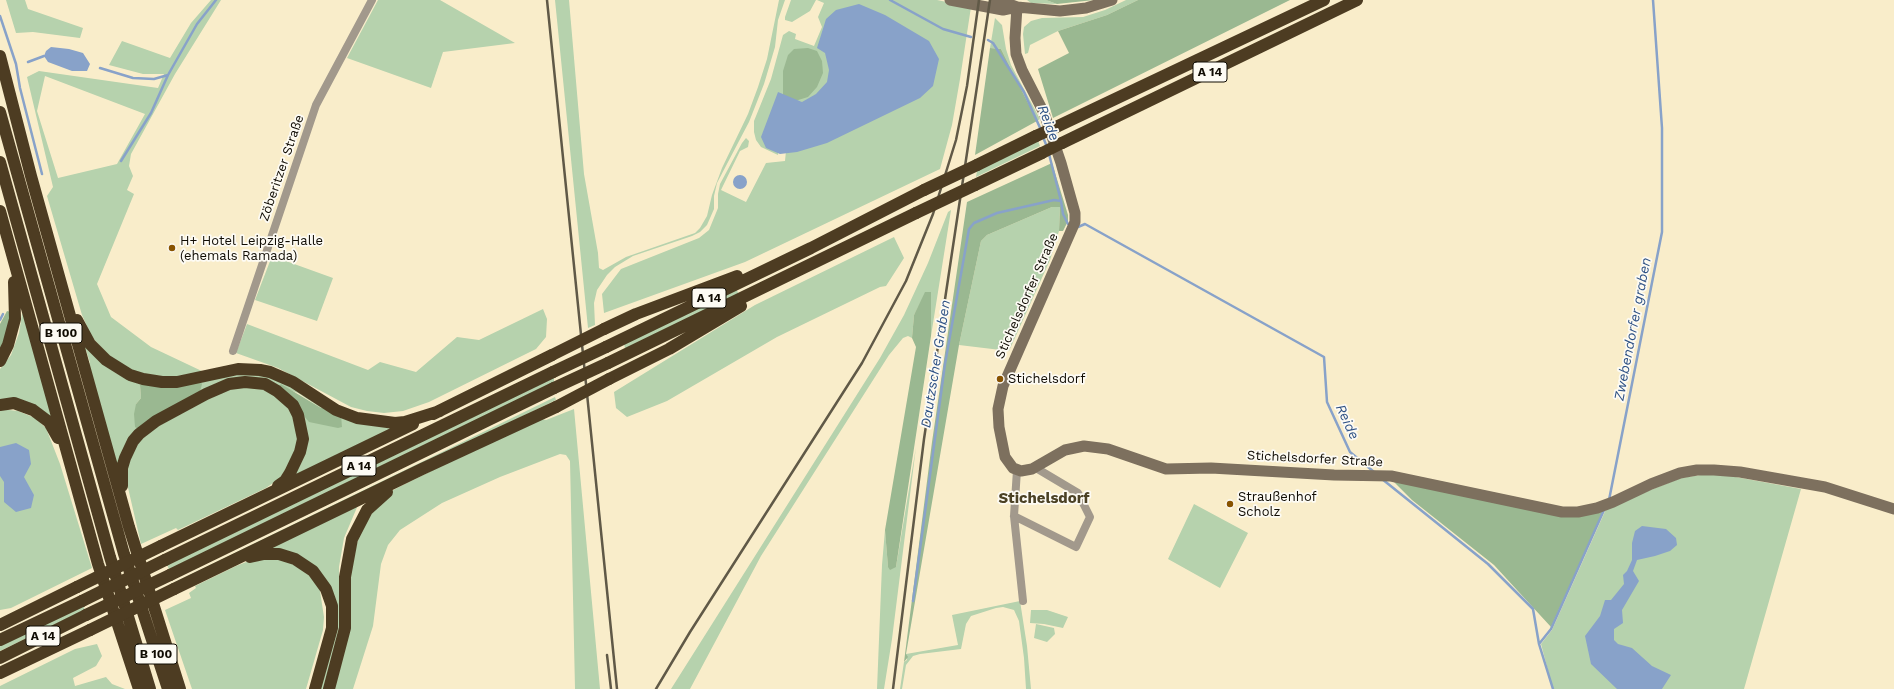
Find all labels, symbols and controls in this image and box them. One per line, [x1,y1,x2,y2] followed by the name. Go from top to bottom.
[1193,62,1227,82] road number: A 14
[1034,103,1062,143] water label: Reide
[256,113,308,223] street label: Zöberitzer Straße
[992,231,1062,361] street label: Stichelsdorfer Straße
[180,233,323,264] place label: H+ Hotel Leipzig-Halle (ehemals Ramada)
[167,243,177,253] marker: H+ Hotel Leipzig-Halle (ehemals Ramada)
[1611,256,1655,402] water label: Zwebendorfer graben
[692,288,726,308] road number: A 14
[918,299,954,429] water label: Dautzscher Graben
[40,323,82,343] road number: B 100
[1008,371,1085,387] place label: Stichelsdorf
[995,374,1005,384] marker: Stichelsdorf
[1332,402,1362,442] water label: Reide
[1247,448,1383,470] street label: Stichelsdorfer Straße
[342,456,376,476] road number: A 14
[1238,489,1317,520] place label: Straußenhof Scholz
[998,490,1090,508] district label: Stichelsdorf
[1225,499,1235,509] marker: Straußenhof Scholz
[26,626,60,646] road number: A 14
[135,644,177,664] road number: B 100

